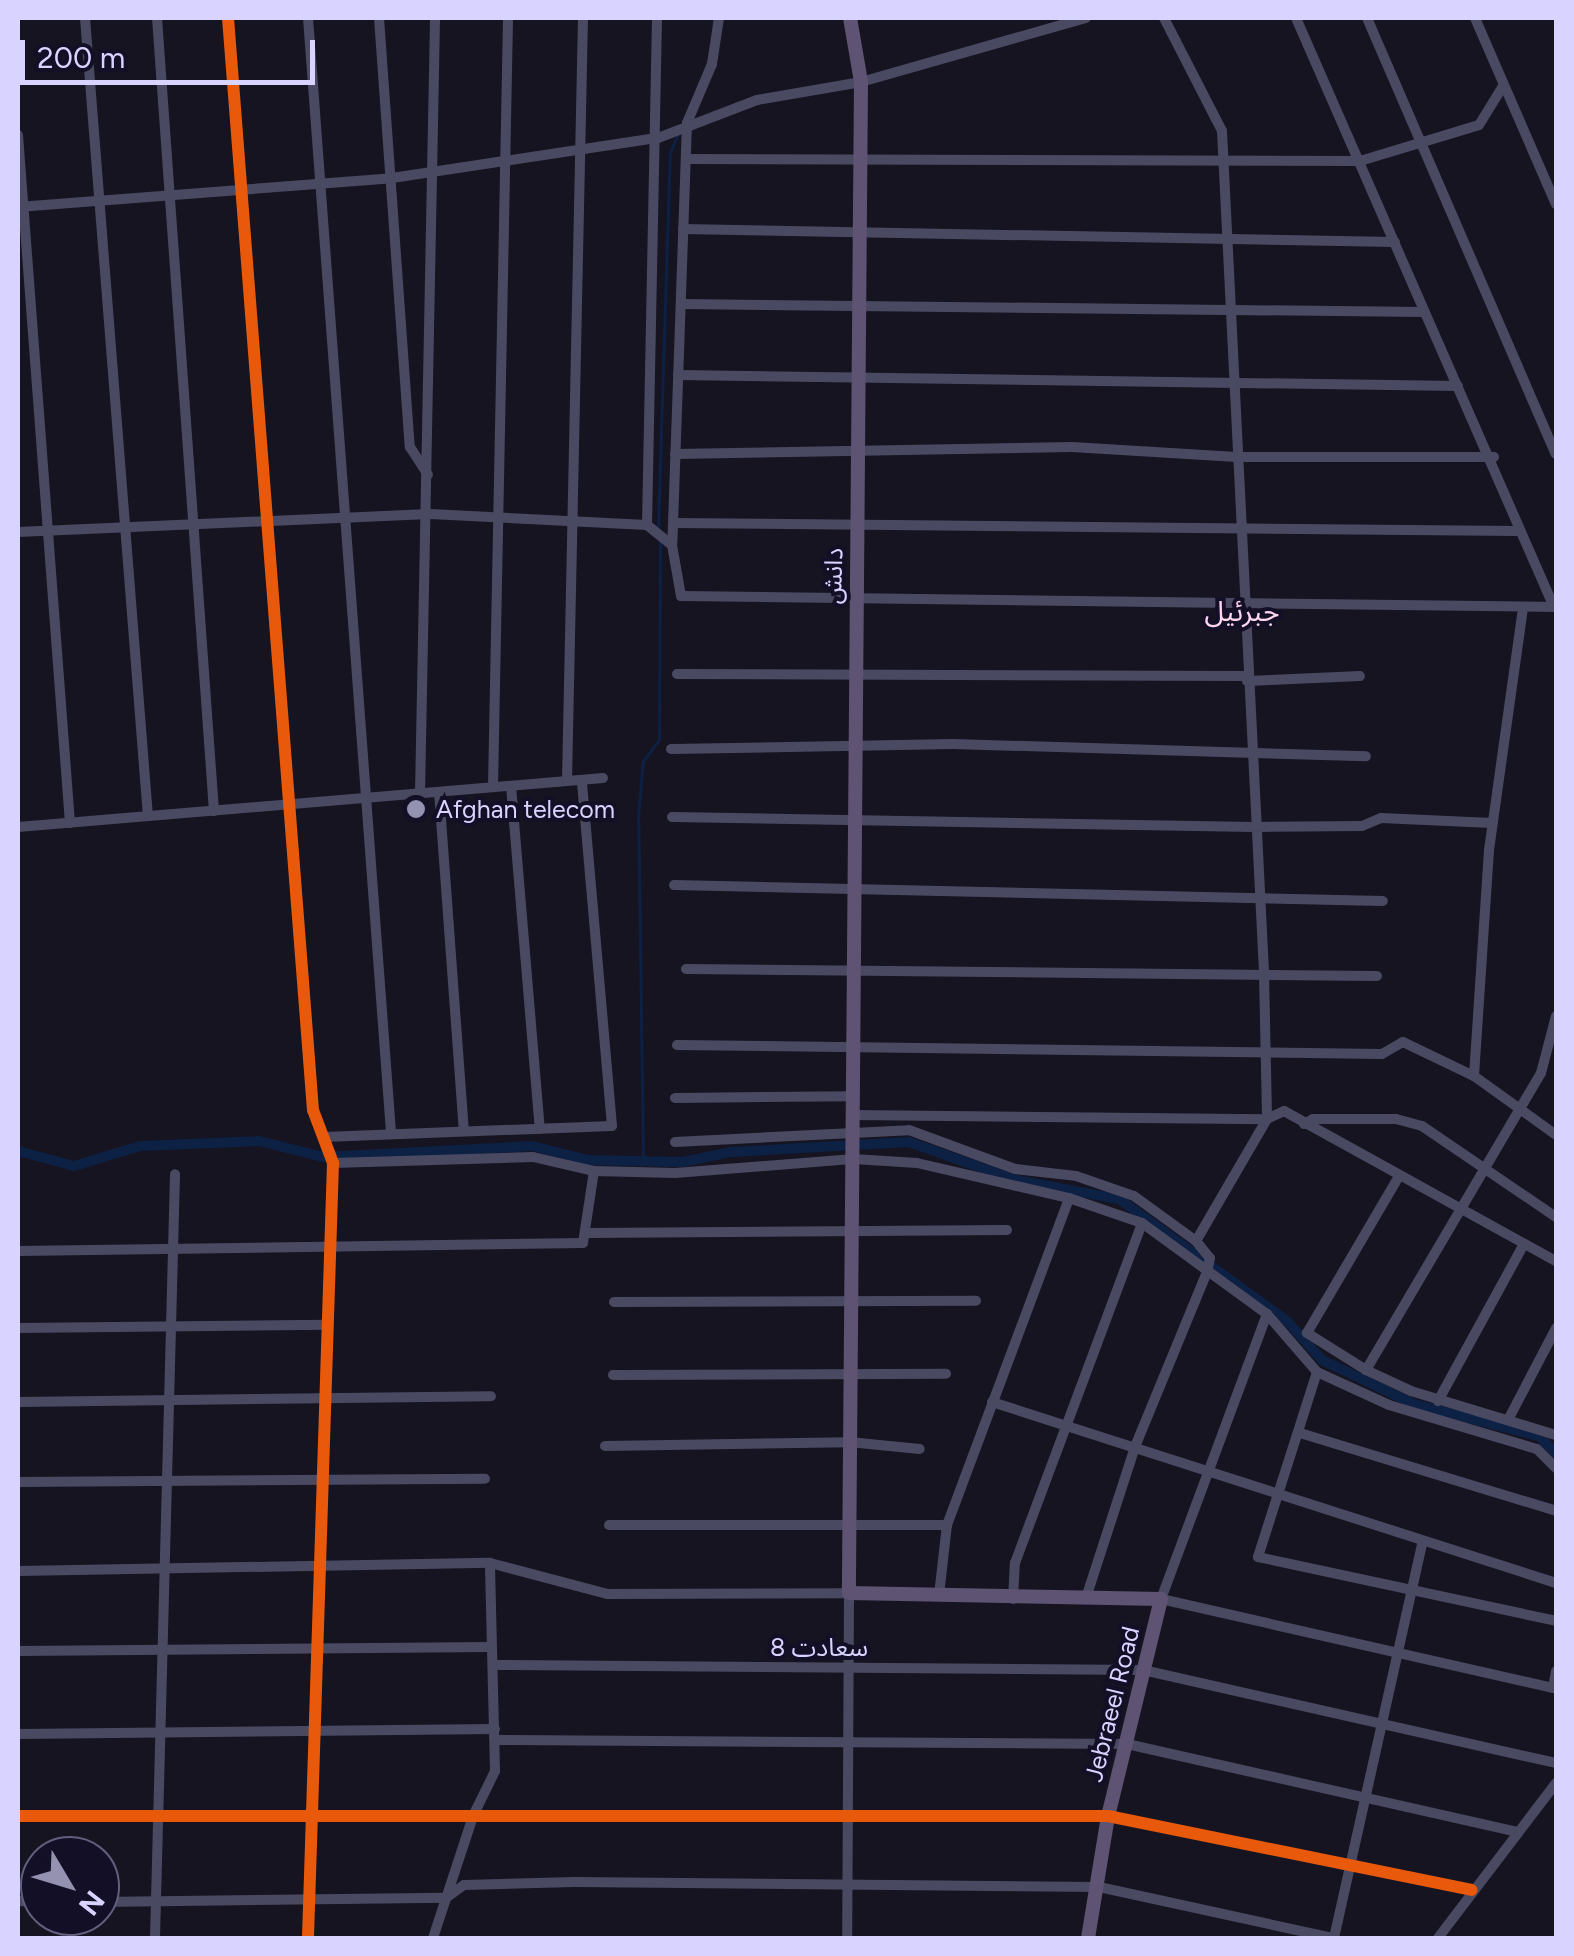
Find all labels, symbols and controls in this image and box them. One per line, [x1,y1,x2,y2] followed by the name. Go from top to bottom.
[25,20,320,82] scale bar
[37,39,125,76] text: 200 m
[817,547,849,605] street label: دانش
[1205,594,1279,628] district label: جبرئیل
[436,794,615,824] place label: Afghan telecom
[405,798,427,820] marker: Afghan telecom
[1078,1623,1146,1785] street label: Jebraeel Road
[770,1632,868,1662] street label: سعادت 8
[20,1836,120,1936] north arrow
[72,1884,112,1922] text: N

